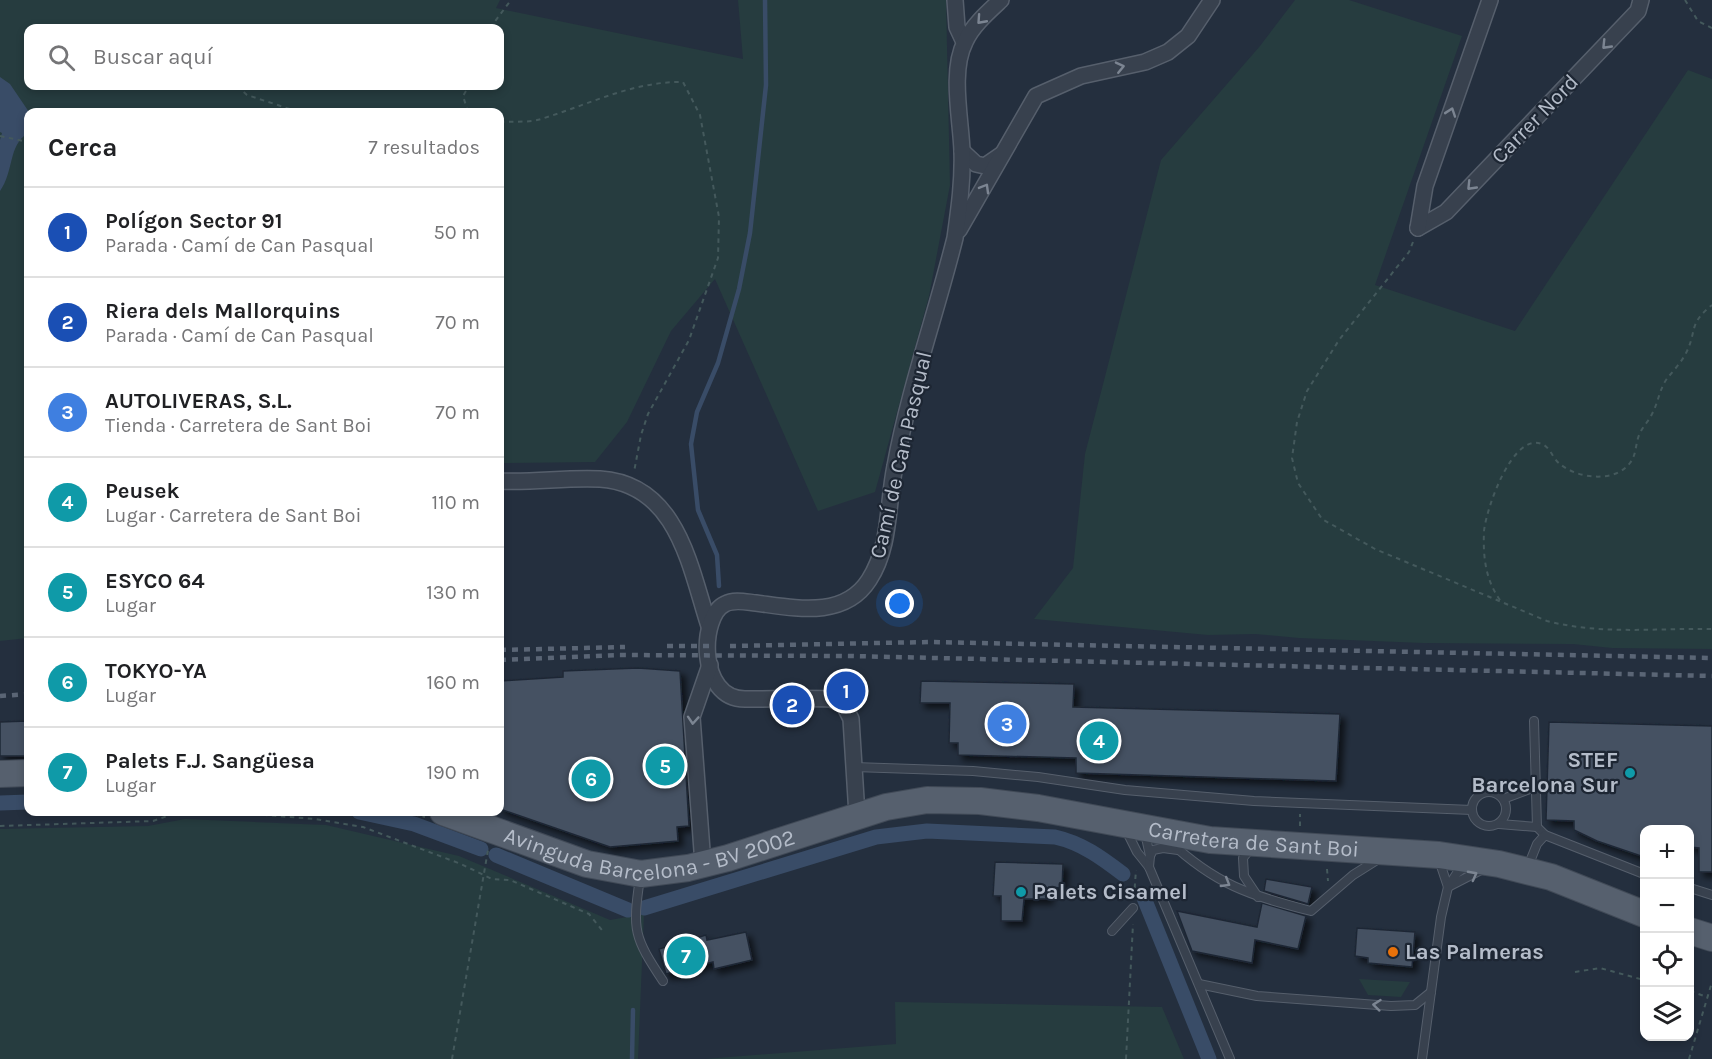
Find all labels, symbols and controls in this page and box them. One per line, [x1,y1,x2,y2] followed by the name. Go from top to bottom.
[977,13,988,24] one-way arrow
[24,24,504,90] search box
[1602,38,1613,49] one-way arrow
[45,41,78,74] icon: search
[93,44,213,70] text: Buscar aquí
[1115,61,1125,74] one-way arrow
[1486,69,1584,169] street label: Carrer Nord
[1444,107,1457,118] one-way arrow
[48,132,117,163] text: Cerca
[368,136,480,159] text: 7 resultados
[1467,180,1478,190] one-way arrow
[977,184,989,194] one-way arrow
[105,208,283,234] text: Polígon Sector 91
[64,221,71,244] text: 1
[433,221,480,244] text: 50 m
[105,234,374,257] text: Parada · Camí de Can Pasqual
[105,298,340,324] text: Riera dels Mallorquins
[61,311,74,334] text: 2
[435,311,480,334] text: 70 m
[105,324,374,347] text: Parada · Camí de Can Pasqual
[864,349,938,561] street label: Camí de Can Pasqual
[105,388,292,414] text: AUTOLIVERAS, S.L.
[61,401,74,424] text: 3
[435,401,480,424] text: 70 m
[105,414,372,437] text: Tienda · Carretera de Sant Boi
[105,478,180,504] text: Peusek
[62,491,73,514] text: 4
[431,491,480,514] text: 110 m
[105,504,361,527] text: Lugar · Carretera de Sant Boi
[105,568,204,594] text: ESYCO 64
[62,581,73,604] text: 5
[426,581,480,604] text: 130 m
[885,589,914,618] your location
[105,594,156,617] text: Lugar
[105,658,207,684] text: TOKYO-YA
[826,668,866,714] pin: 1
[61,671,74,694] text: 6
[427,671,480,694] text: 160 m
[772,682,812,728] pin: 2
[105,684,156,707] text: Lugar
[988,702,1026,746] pin: 3
[687,716,700,725] one-way arrow
[1080,718,1118,764] pin: 4
[646,744,684,789] pin: 5
[1471,747,1618,798] place label: STEF Barcelona Sur
[105,748,315,774] text: Palets F.J. Sangüesa
[572,756,610,802] pin: 6
[63,761,72,784] text: 7
[426,761,480,784] text: 190 m
[1623,766,1637,780] marker: STEF Barcelona Sur
[105,774,156,797] text: Lugar
[500,816,800,848] street label: Avinguda Barcelona - BV 2002
[1146,816,1360,863] street label: Carretera de Sant Boi
[501,822,798,887] text: Avinguda Barcelona - BV 2002
[1640,825,1694,1041] map controls
[1640,825,1694,879] button: +
[1467,871,1477,882] one-way arrow
[1220,876,1230,888] one-way arrow
[1033,879,1188,905] place label: Palets Cisamel
[1640,879,1694,933] button: −
[1014,885,1028,899] marker: Palets Cisamel
[1640,933,1694,987] button: locate
[666,934,706,978] pin: 7
[1405,939,1544,965] place label: Las Palmeras
[1386,945,1400,959] marker: Las Palmeras
[1640,987,1694,1041] button: layers
[1373,999,1382,1012] one-way arrow

